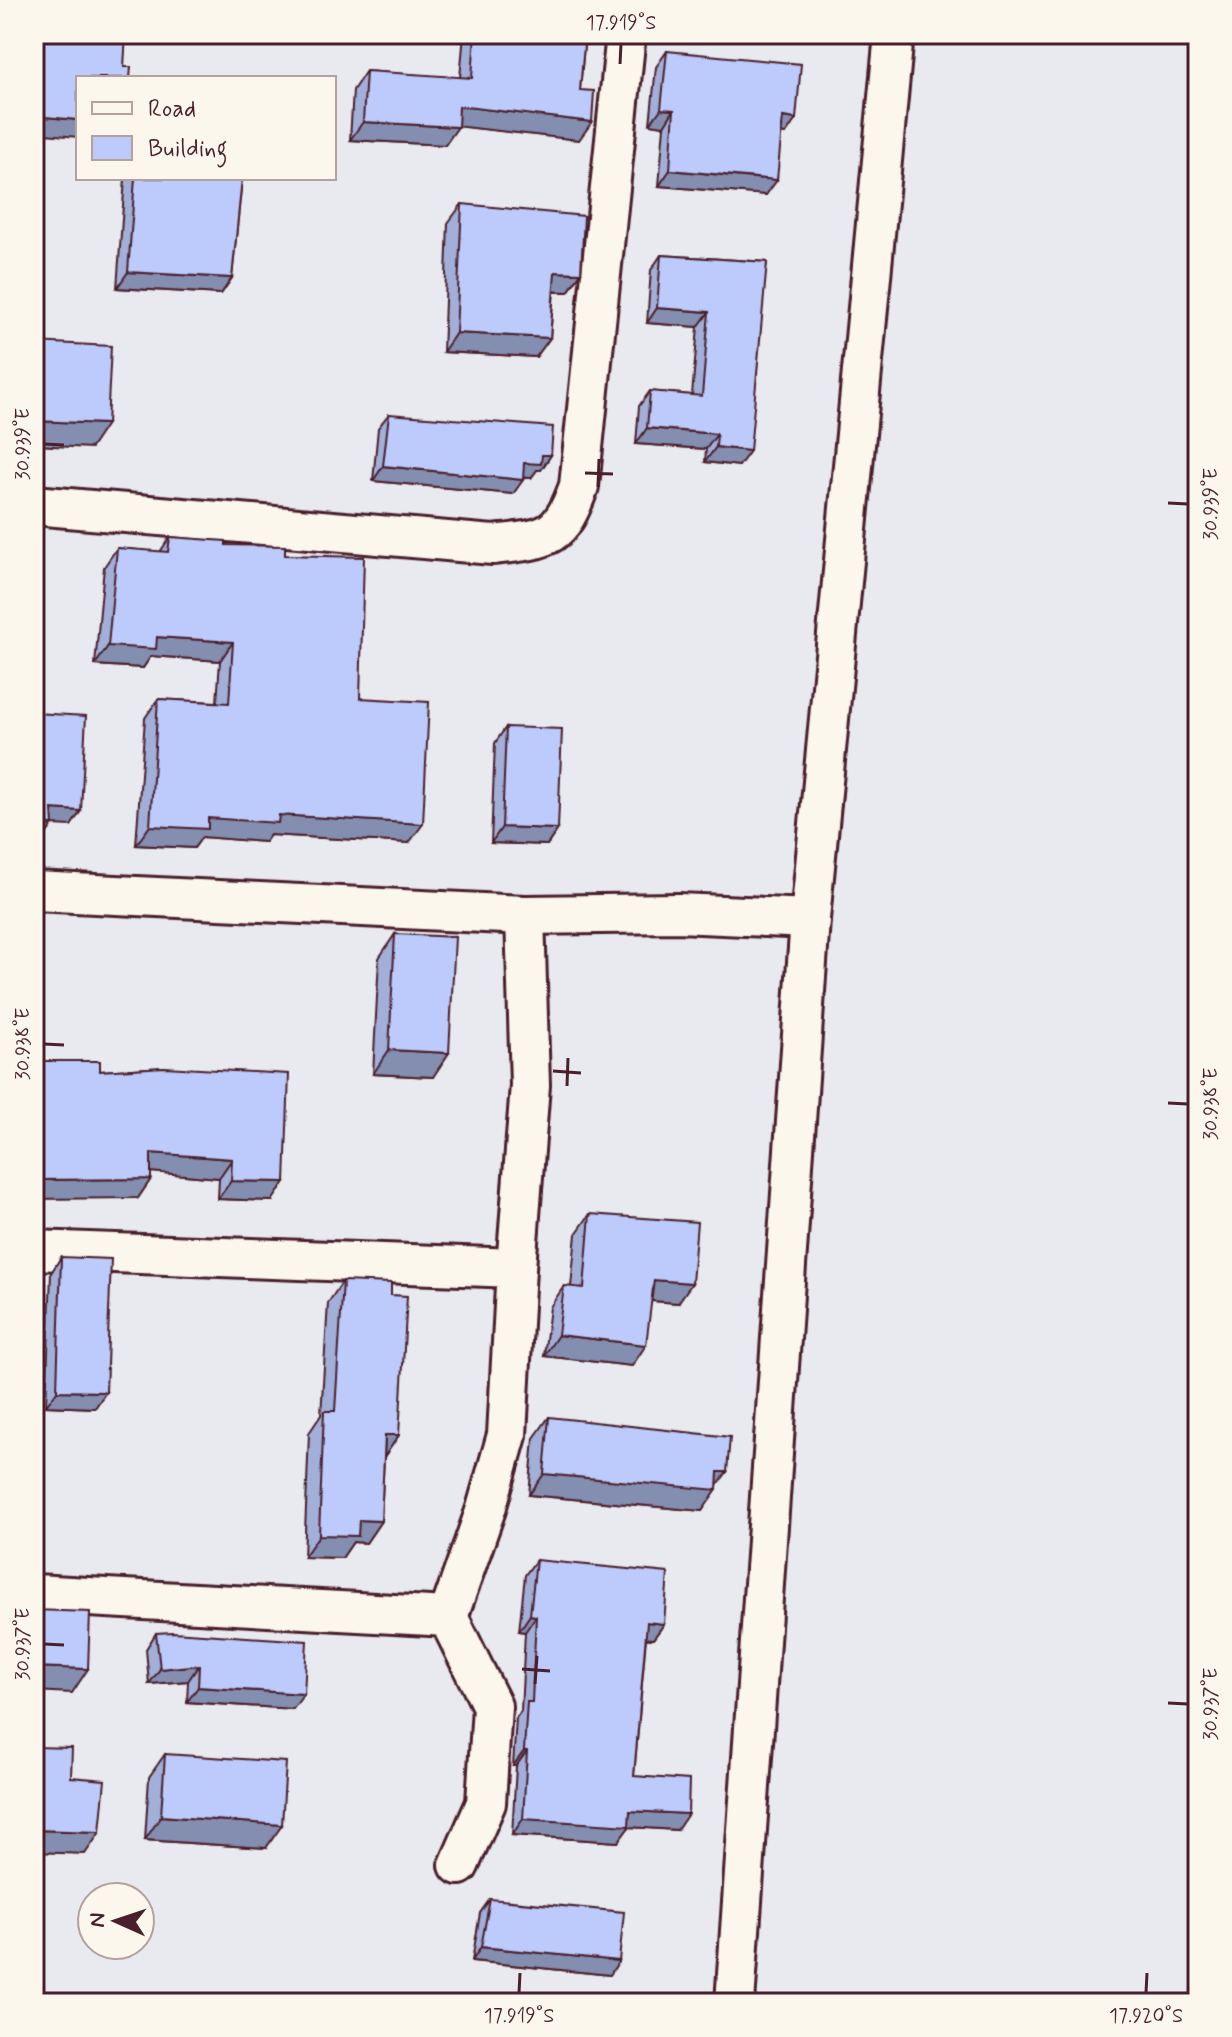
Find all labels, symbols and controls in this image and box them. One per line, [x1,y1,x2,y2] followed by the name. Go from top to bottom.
[586,10,656,37] text: 17.919°S
[76,76,336,180] legend
[148,94,196,125] text: Road
[148,134,228,168] text: Building
[10,408,37,480] text: 30.939°E
[1198,468,1225,540] text: 30.939°E
[10,1008,37,1080] text: 30.938°E
[1198,1068,1225,1140] text: 30.938°E
[10,1607,37,1681] text: 30.937°E
[1198,1667,1225,1741] text: 30.937°E
[76,1881,156,1961] north arrow
[84,1912,112,1928] text: N
[484,2003,554,2030] text: 17.919°S
[1109,2003,1183,2030] text: 17.920°S

